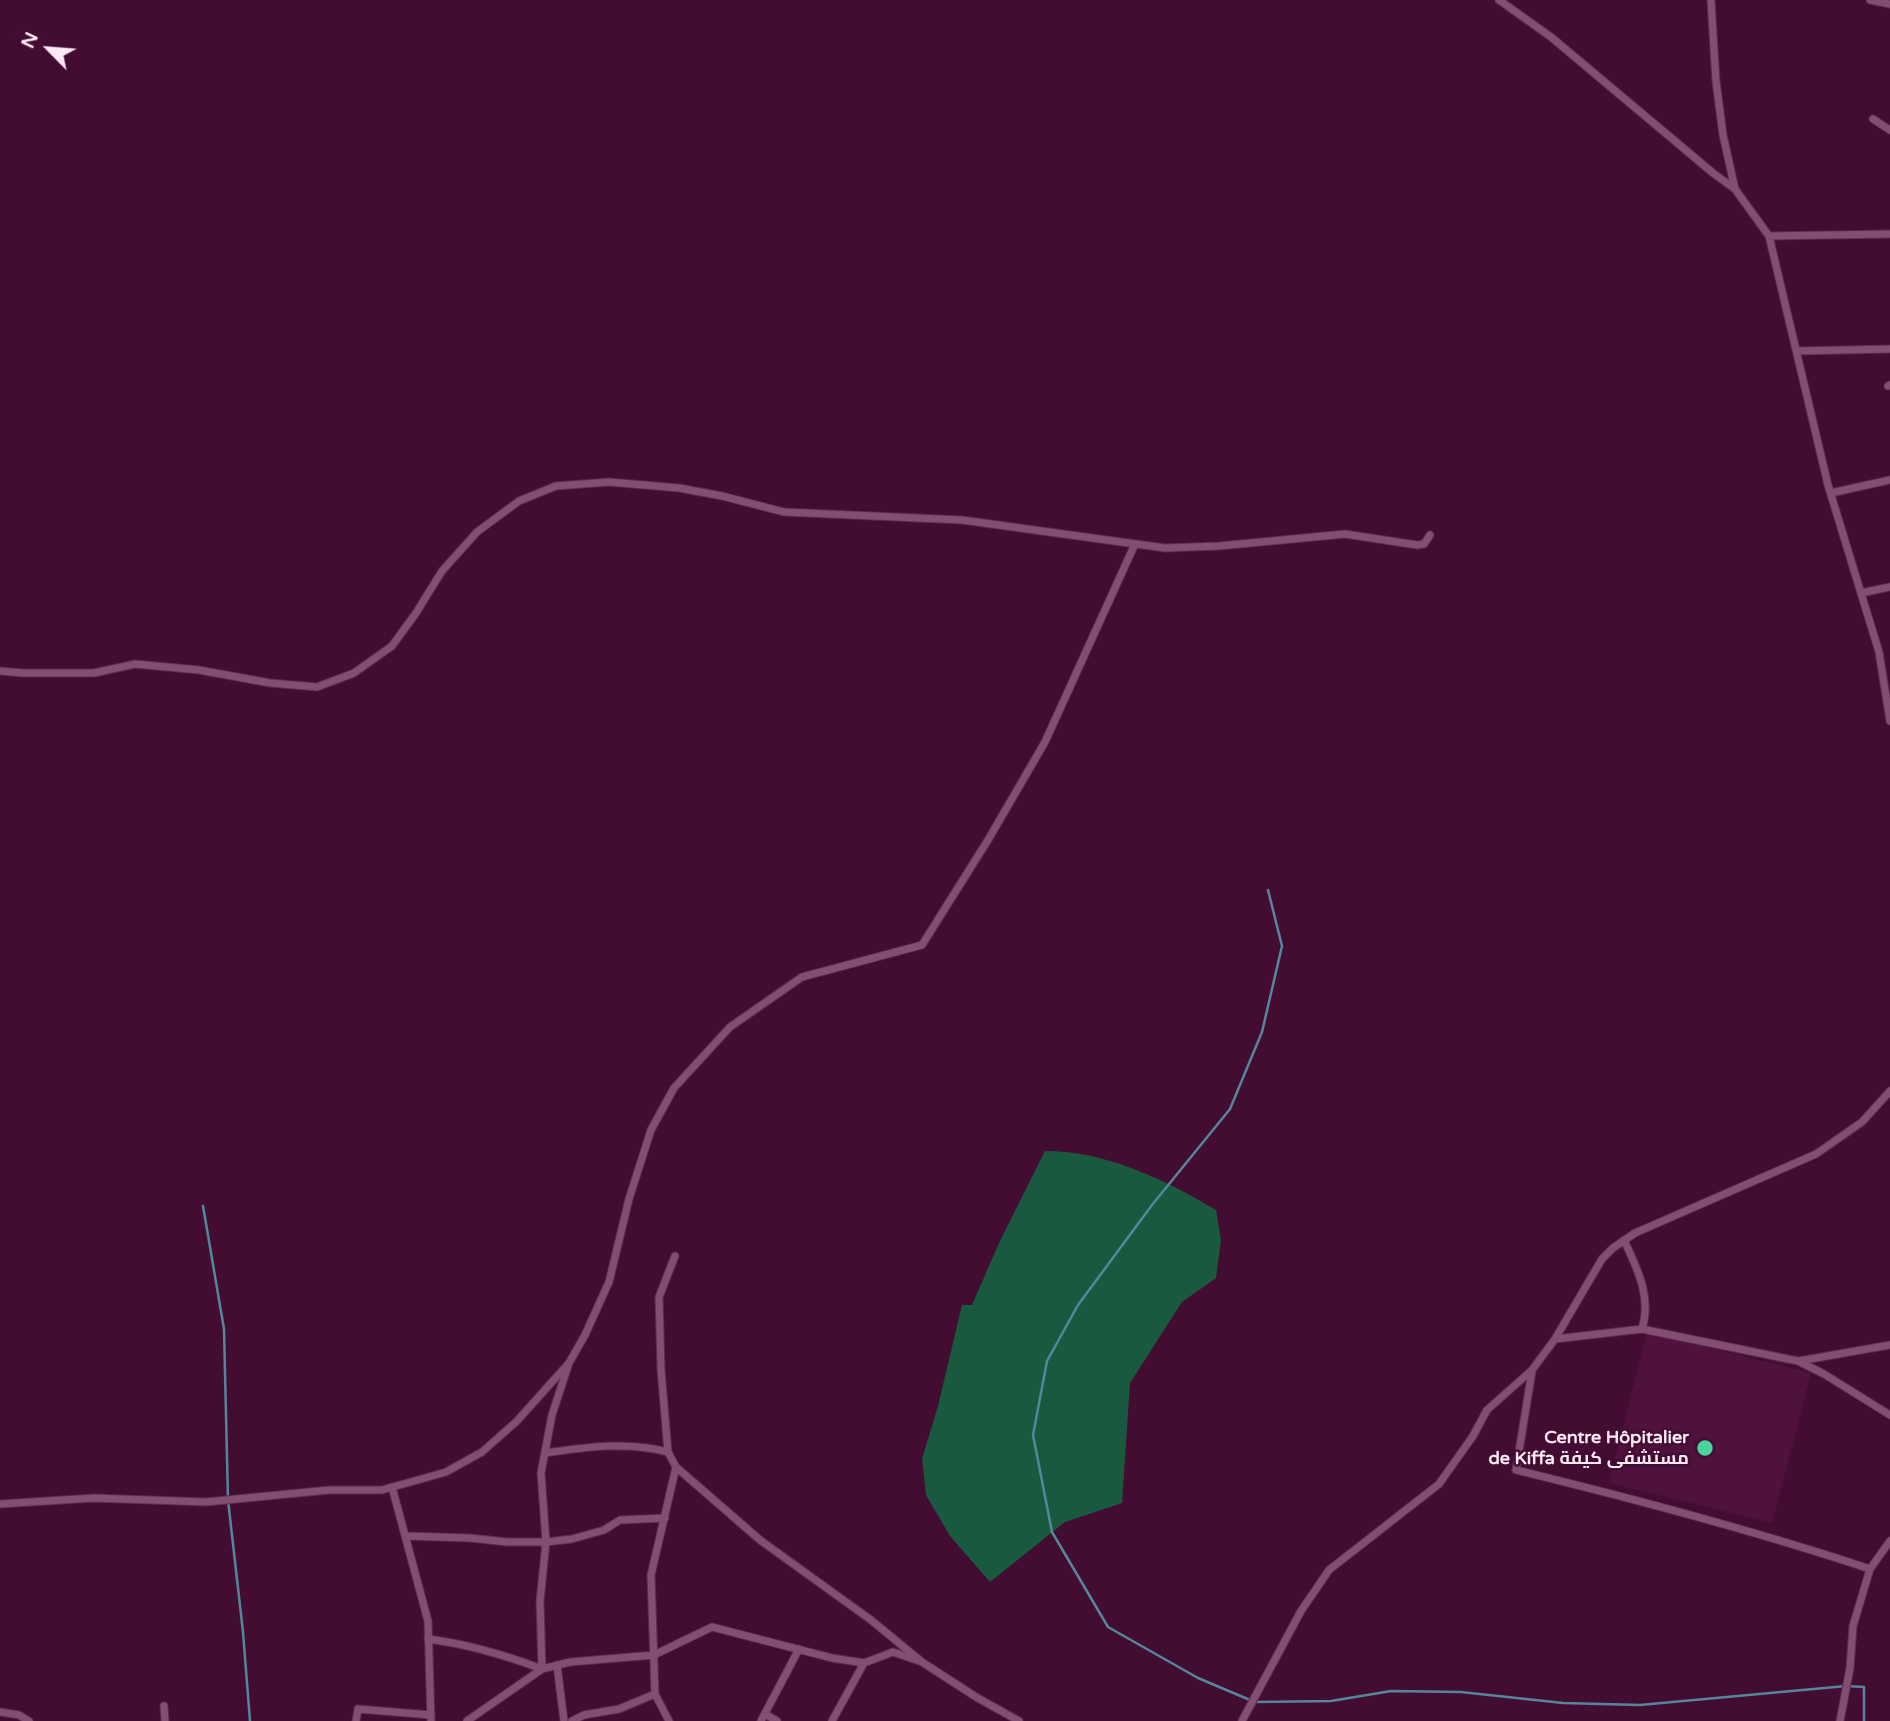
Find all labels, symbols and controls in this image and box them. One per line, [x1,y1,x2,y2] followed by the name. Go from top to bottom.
[14,14,84,84] north arrow
[17,29,43,52] text: N
[1488,1427,1689,1470] place label: Centre Hôpitalier de Kiffa مستشفى كيفة
[1695,1438,1715,1458] marker: Centre Hôpitalier de Kiffa مستشفى كيفة

